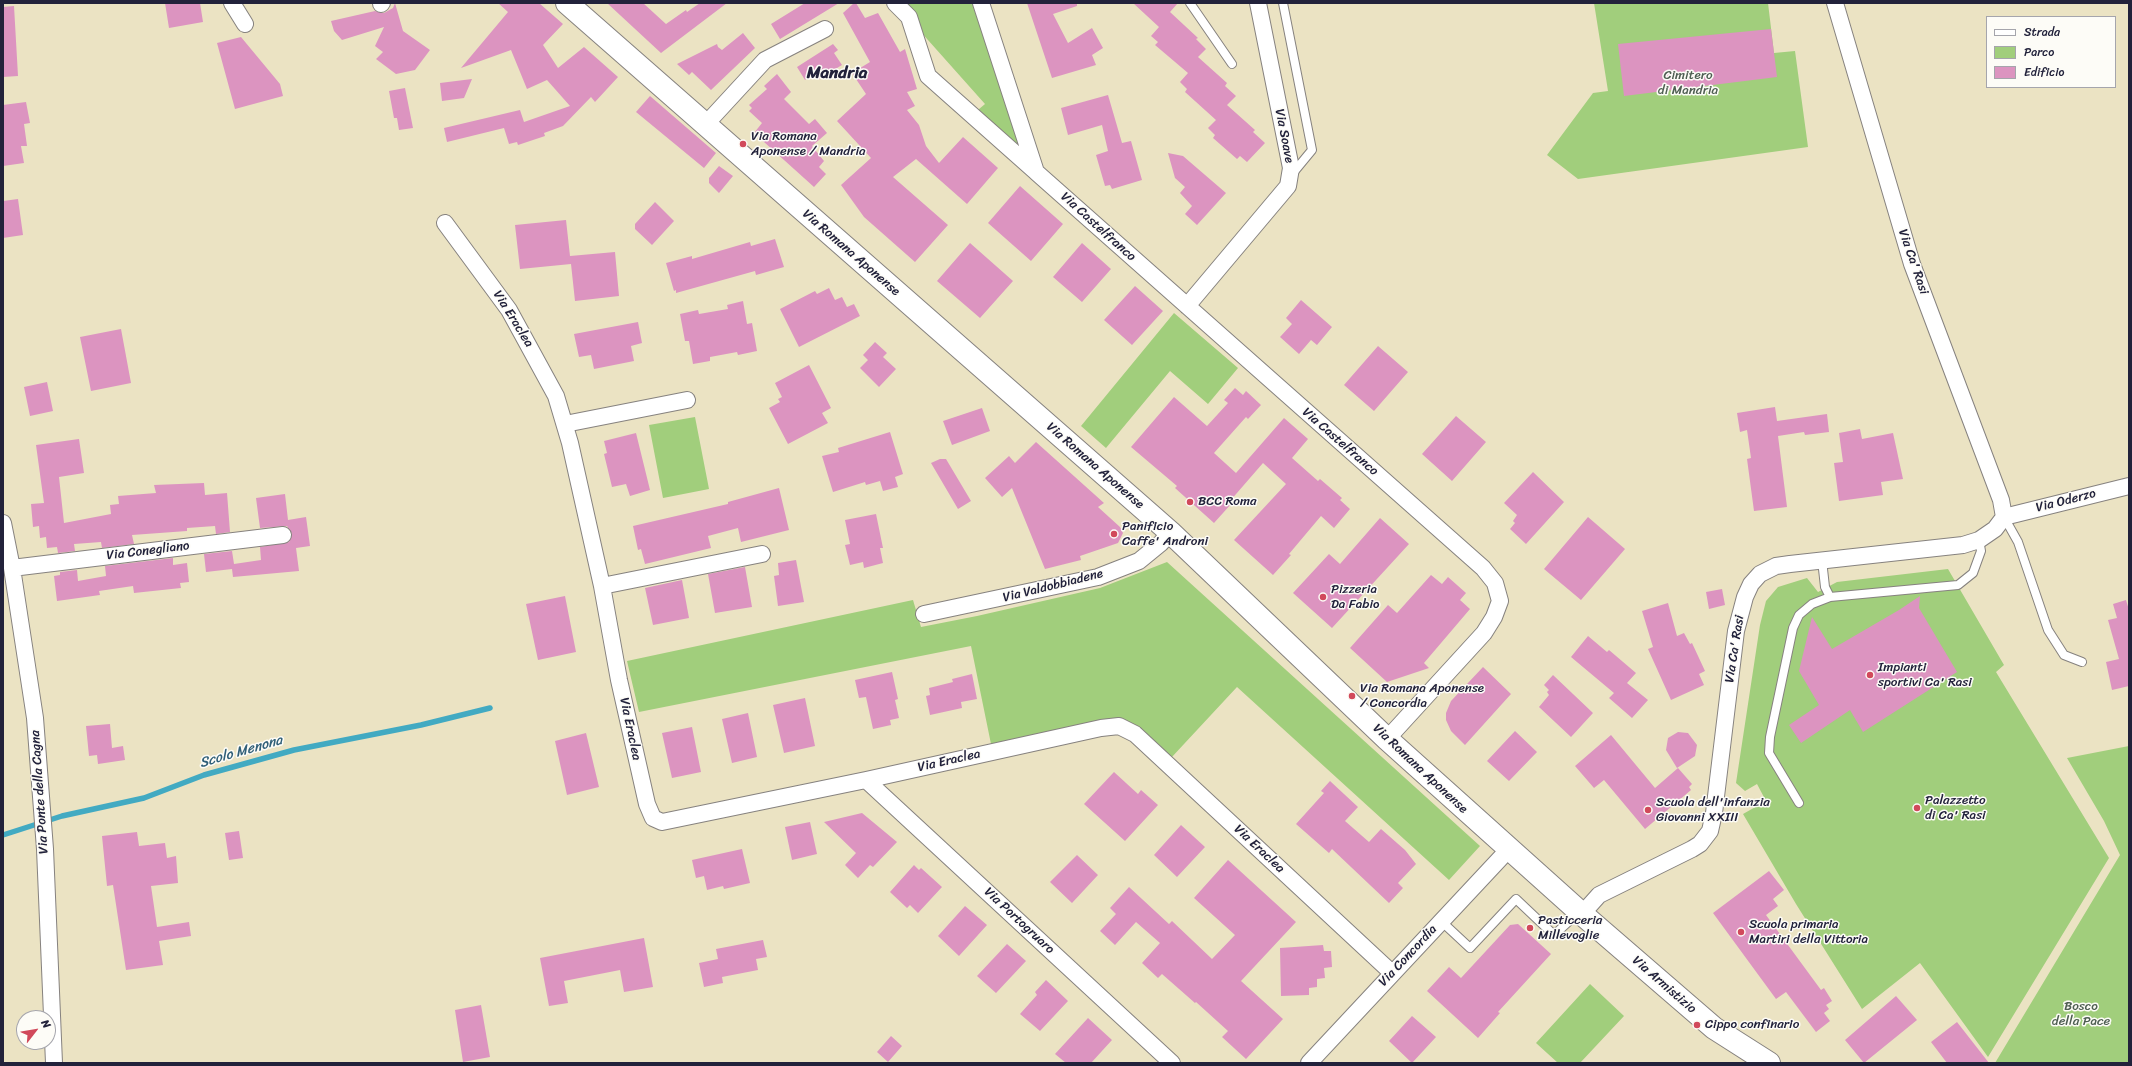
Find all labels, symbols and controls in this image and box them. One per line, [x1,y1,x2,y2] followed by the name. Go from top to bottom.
[1986,16,2116,88] legend
[2024,21,2060,43] text: Strada
[2024,41,2054,63] text: Parco
[2024,61,2064,83] text: Edificio
[807,64,867,84] district label: Mandria
[1658,68,1718,99] park label: Cimitero di Mandria
[1271,108,1297,164] street label: Via Soave
[751,129,866,160] place label: Via Romana Aponense / Mandria
[738,139,748,149] marker: Via Romana Aponense / Mandria
[1057,189,1139,265] street label: Via Castelfranco
[799,206,903,300] street label: Via Romana Aponense
[1895,227,1931,297] street label: Via Ca' Rasi
[490,288,536,350] street label: Via Eraclea
[1299,405,1381,479] street label: Via Castelfranco
[1043,419,1147,513] street label: Via Romana Aponense
[2034,486,2098,516] street label: Via Oderzo
[1198,494,1256,510] place label: BCC Roma
[1185,497,1195,507] marker: BCC Roma
[1122,519,1208,550] place label: Panificio Caffe' Androni
[1109,529,1119,539] marker: Panificio Caffe' Androni
[106,538,190,564] street label: Via Conegliano
[1001,566,1105,606] street label: Via Valdobbiadene
[1331,582,1379,613] place label: Pizzeria Da Fabio
[1318,592,1328,602] marker: Pizzeria Da Fabio
[1722,614,1748,684] street label: Via Ca' Rasi
[1878,660,1972,691] place label: Impianti sportivi Ca' Rasi
[1865,670,1875,680] marker: Impianti sportivi Ca' Rasi
[1360,681,1484,712] place label: Via Romana Aponense / Concordia
[1347,691,1357,701] marker: Via Romana Aponense / Concordia
[616,696,644,762] street label: Via Eraclea
[1369,721,1471,817] street label: Via Romana Aponense
[28,730,52,854] street label: Via Ponte della Cagna
[198,732,284,772] water label: Scolo Menona
[916,746,982,776] street label: Via Eraclea
[1925,793,1986,824] place label: Palazzetto di Ca' Rasi
[1656,795,1770,826] place label: Scuola dell'infanzia Giovanni XXIII
[1912,803,1922,813] marker: Palazzetto di Ca' Rasi
[1643,805,1653,815] marker: Scuola dell'infanzia Giovanni XXIII
[1230,822,1288,876] street label: Via Eraclea
[981,884,1057,958] street label: Via Portogruaro
[1538,913,1602,944] place label: Pasticceria Millevoglie
[1749,917,1868,948] place label: Scuola primaria Martiri della Vittoria
[1376,922,1440,990] street label: Via Concordia
[1525,923,1535,933] marker: Pasticceria Millevoglie
[1736,927,1746,937] marker: Scuola primaria Martiri della Vittoria
[1629,953,1699,1017] street label: Via Armistizio
[2052,999,2110,1030] park label: Bosco della Pace
[16,1010,56,1050] north arrow
[36,1016,56,1032] text: N
[1705,1017,1799,1033] place label: Cippo confinario
[1692,1020,1702,1030] marker: Cippo confinario

